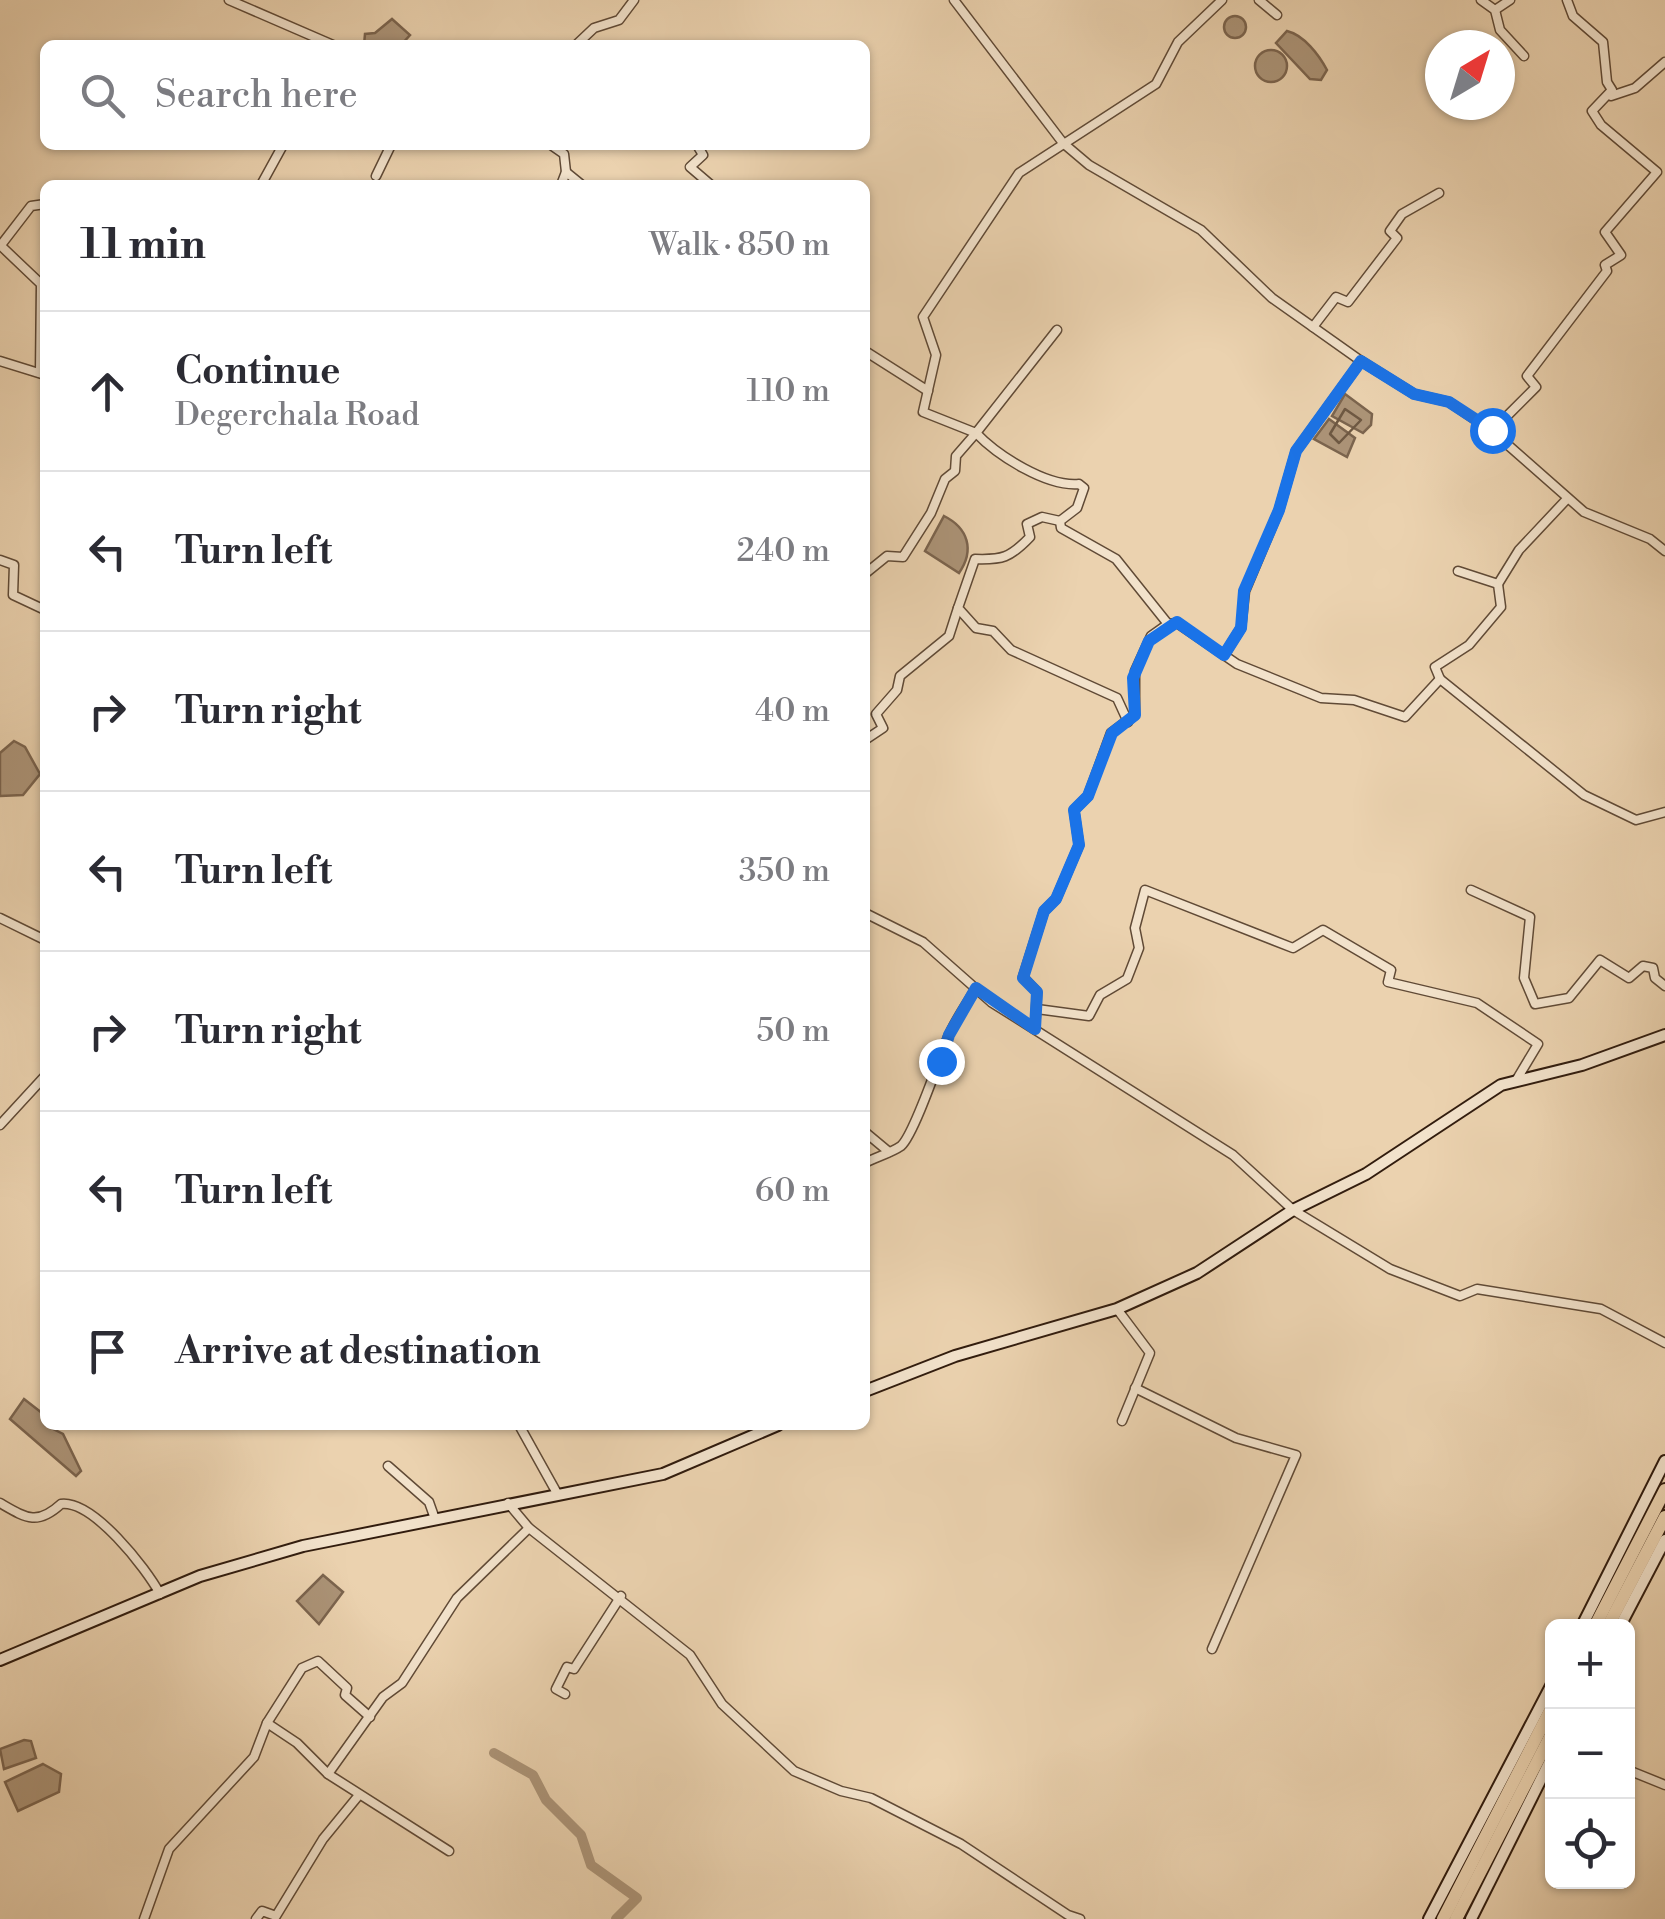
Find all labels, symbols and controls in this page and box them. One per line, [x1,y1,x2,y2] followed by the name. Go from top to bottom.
[1425,30,1515,120] north arrow
[40,40,870,150] search box
[75,68,130,123] icon: search
[155,72,358,119] text: Search here
[80,219,206,272] text: 11 min
[649,225,830,265] text: Walk · 850 m
[175,348,340,395] text: Continue
[80,364,135,419] icon: ahead
[747,371,830,411] text: 110 m
[175,395,419,435] text: Degerchala Road
[1470,408,1516,454] route start
[80,524,135,579] icon: left
[175,528,332,575] text: Turn left
[737,531,830,571] text: 240 m
[80,684,135,739] icon: right
[175,688,361,735] text: Turn right
[755,691,830,731] text: 40 m
[80,844,135,899] icon: left
[175,848,332,895] text: Turn left
[739,851,830,891] text: 350 m
[80,1004,135,1059] icon: right
[175,1008,361,1055] text: Turn right
[757,1011,830,1051] text: 50 m
[919,1039,965,1085] route end
[80,1164,135,1219] icon: left
[175,1168,332,1215] text: Turn left
[755,1171,830,1211] text: 60 m
[80,1324,135,1379] icon: arrive
[175,1328,541,1375] text: Arrive at destination
[1545,1619,1635,1889] map controls
[1545,1619,1635,1709] button: +
[1545,1709,1635,1799] button: −
[1545,1799,1635,1889] button: locate

